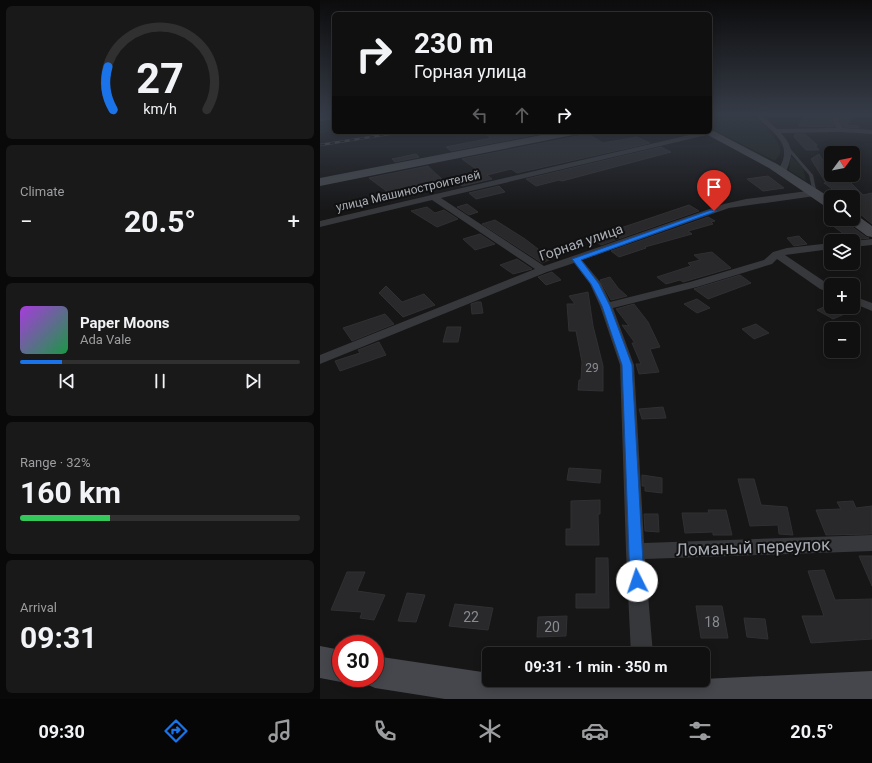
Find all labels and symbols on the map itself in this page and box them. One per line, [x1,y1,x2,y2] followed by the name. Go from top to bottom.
[824,146,860,182] north arrow
[334,168,482,214] street label: улица Машиностроителей
[697,170,731,211] pin
[537,220,625,264] street label: Горная улица
[585,361,599,375] house number: 29
[676,534,831,560] street label: Ломаный переулок
[616,560,658,602] position arrow
[463,609,479,625] house number: 22
[704,614,720,630] house number: 18
[544,619,560,635] house number: 20
[332,635,384,687] speed limit sign: 30

